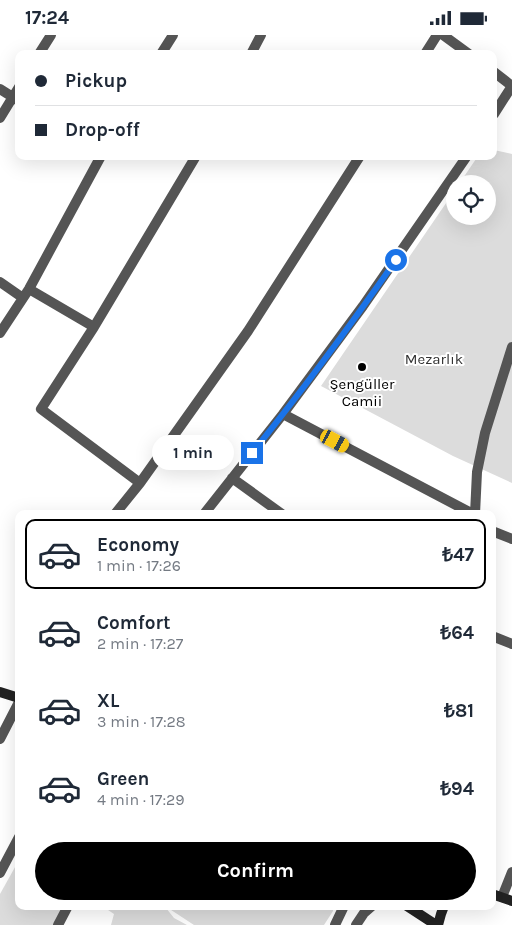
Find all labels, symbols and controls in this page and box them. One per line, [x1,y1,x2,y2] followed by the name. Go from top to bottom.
[25,7,69,29] text: 17:24
[65,70,127,92] text: Pickup
[65,119,140,141] text: Drop-off
[446,175,496,225] map controls
[446,175,496,225] button: locate
[385,249,407,271] route start
[405,350,463,368] park label: Mezarlık
[356,361,368,373] marker: Şengüller Camii
[330,375,395,410] place label: Şengüller Camii
[318,427,351,455] car
[152,435,234,471] callout: 1 min
[241,442,263,464] route end
[173,443,213,462] text: 1 min
[37,532,82,577] icon: car
[97,534,179,556] text: Economy
[442,544,474,566] text: ₺47
[97,556,181,575] text: 1 min · 17:26
[37,610,82,655] icon: car
[97,612,171,634] text: Comfort
[440,622,474,644] text: ₺64
[97,634,183,653] text: 2 min · 17:27
[37,688,82,733] icon: car
[97,690,119,712] text: XL
[444,700,474,722] text: ₺81
[97,712,186,731] text: 3 min · 17:28
[37,766,82,811] icon: car
[97,768,149,790] text: Green
[440,778,474,800] text: ₺94
[97,790,185,809] text: 4 min · 17:29
[35,842,476,900] button: Confirm

